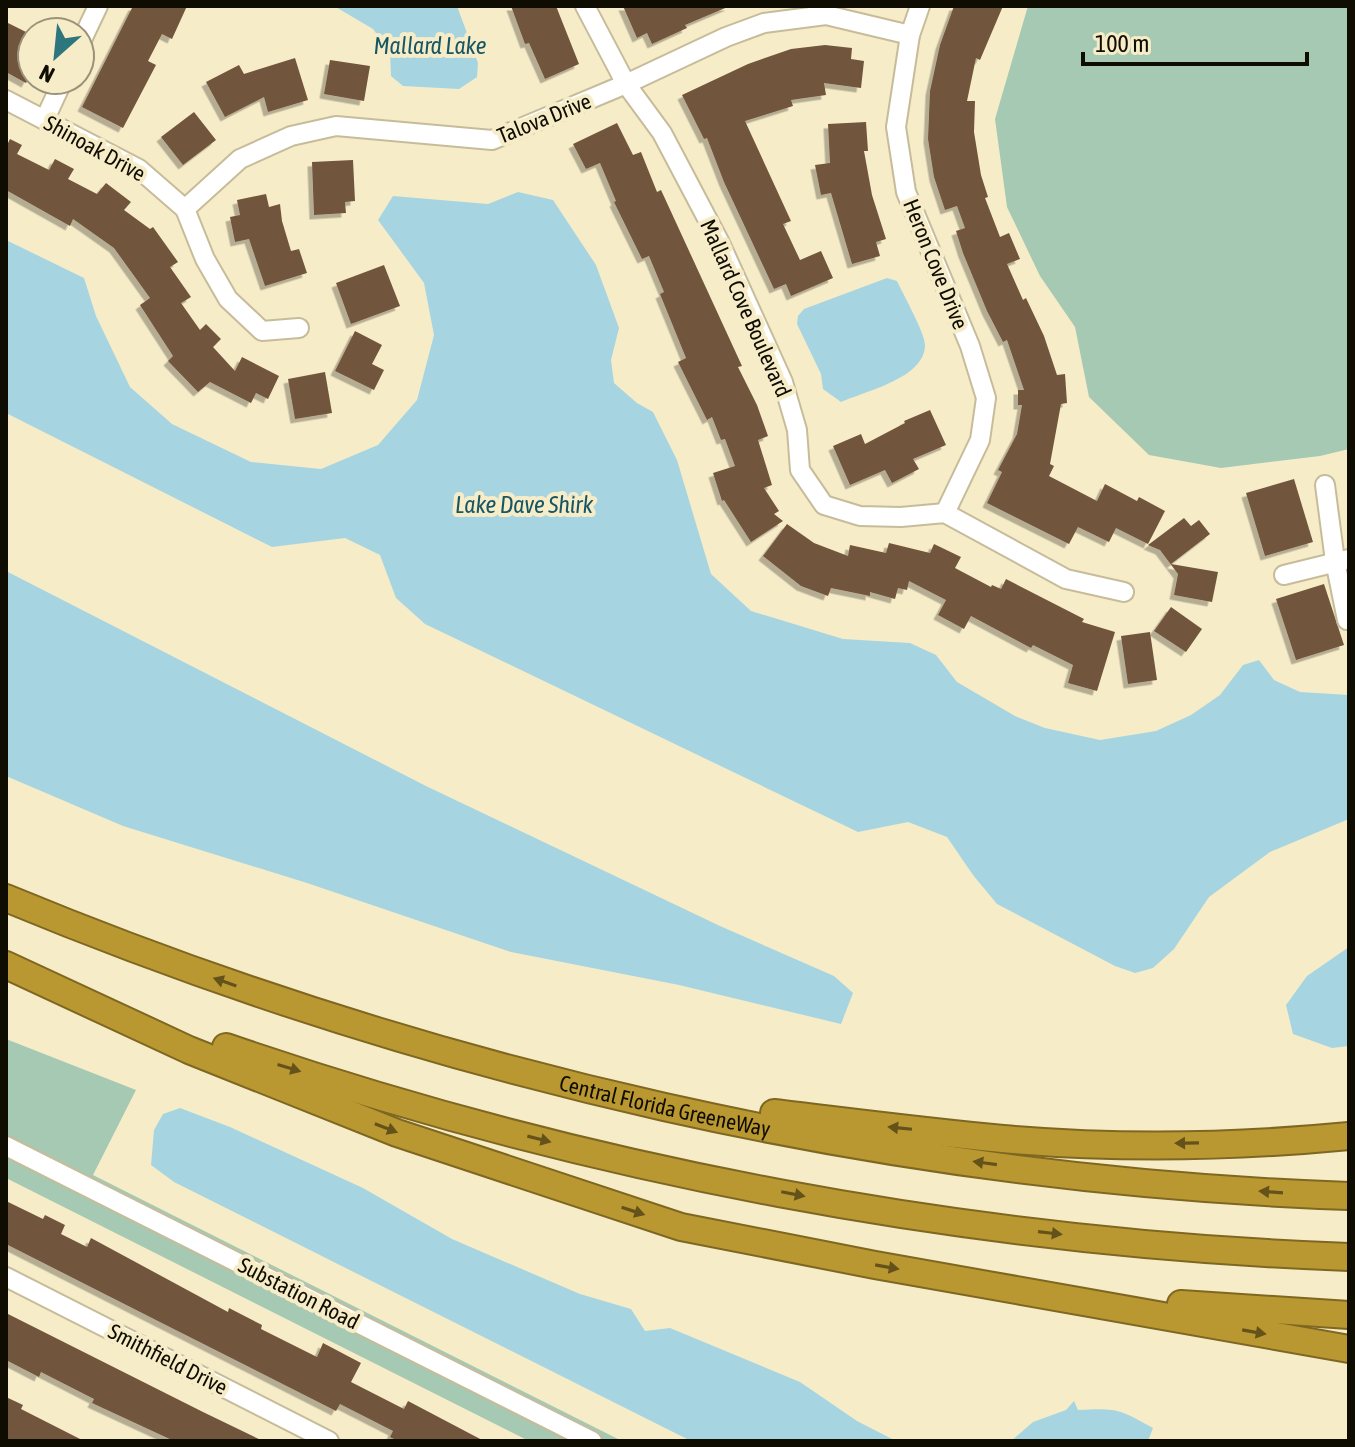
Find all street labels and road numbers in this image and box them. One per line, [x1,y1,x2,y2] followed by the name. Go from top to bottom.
[493,87,595,149] street label: Talova Drive
[40,110,150,186] street label: Shinoak Drive
[898,195,974,333] street label: Heron Cove Drive
[695,215,797,401] street label: Mallard Cove Boulevard
[557,1069,773,1142] street label: Central Florida GreeneWay
[234,1251,364,1335] street label: Substation Road
[104,1318,232,1400] street label: Smithfield Drive

